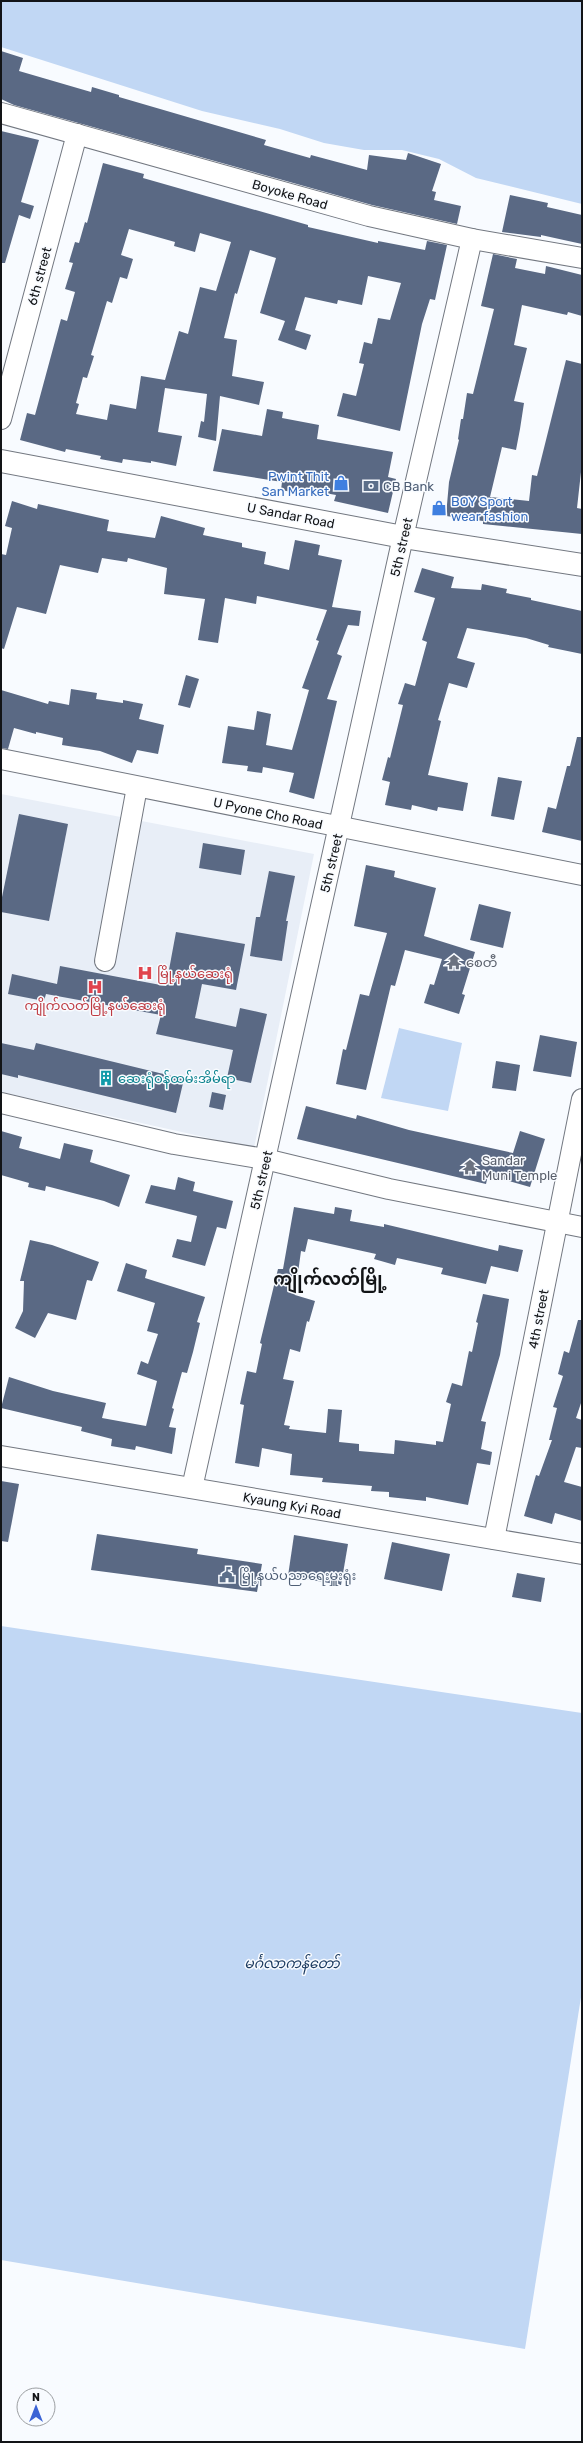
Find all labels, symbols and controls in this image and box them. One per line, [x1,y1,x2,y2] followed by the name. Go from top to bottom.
[250,177,329,212] street label: Boyoke Road
[24,245,55,307] street label: 6th street
[262,469,329,499] place label: Pwint Thit San Market
[332,474,350,492] shop icon: Pwint Thit San Market
[362,477,380,495] bank icon: CB Bank
[383,479,434,494] place label: CB Bank
[451,494,528,524] place label: BOY Sport wear fashion
[430,499,448,517] shop icon: BOY Sport wear fashion
[246,500,336,531] street label: U Sandar Road
[387,516,416,578] street label: 5th street
[212,795,324,832] street label: U Pyone Cho Road
[317,832,346,894] street label: 5th street
[445,953,463,971] temple icon: စေတီ
[466,954,497,970] place label: စေတီ
[136,964,154,982] hospital icon: မြို့နယ်ဆေးရုံ
[157,965,233,984] place label: မြို့နယ်ဆေးရုံ
[86,978,104,996] hospital icon: ကျိုက်လတ်မြို့နယ်ဆေးရုံ
[24,997,166,1016] place label: ကျိုက်လတ်မြို့နယ်ဆေးရုံ
[97,1069,115,1087] building icon: ဆေးရုံဝန်ထမ်းအိမ်ရာ
[118,1070,236,1089] place label: ဆေးရုံဝန်ထမ်းအိမ်ရာ
[247,1149,276,1211] street label: 5th street
[482,1153,557,1183] place label: Sandar Muni Temple
[461,1158,479,1176] temple icon: Sandar Muni Temple
[273,1267,387,1294] district label: ကျိုက်လတ်မြို့
[525,1288,552,1350] street label: 4th street
[241,1489,342,1522] street label: Kyaung Kyi Road
[218,1566,236,1584] public building icon: မြို့နယ်ပညာရေးမှူးရုံး
[239,1567,356,1586] place label: မြို့နယ်ပညာရေးမှူးရုံး
[244,1953,341,1975] water label: မင်္ဂလာကန်တော်
[16,2387,56,2427] north arrow
[32,2391,40,2404] text: N

